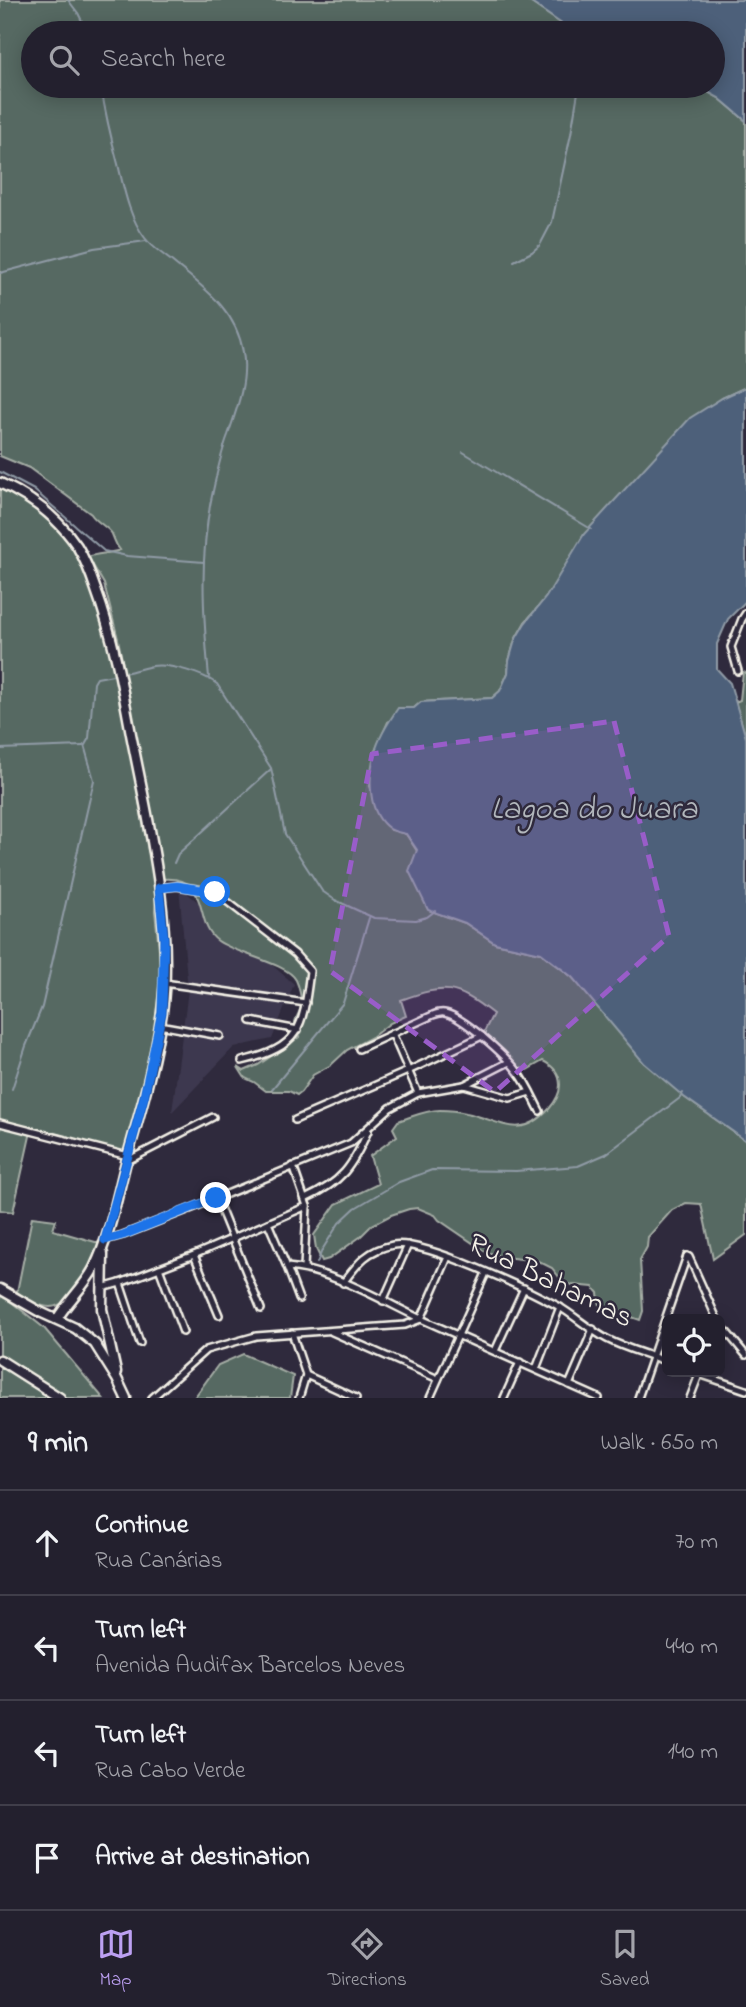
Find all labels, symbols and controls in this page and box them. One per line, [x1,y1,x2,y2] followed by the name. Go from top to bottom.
[21,21,725,98] search box
[45,41,83,79] icon: search
[101,41,226,79] text: Search here
[491,787,698,834] water label: Lagoa do Juara
[199,876,230,907] route start
[200,1182,231,1213] route end
[460,1223,640,1341] street label: Rua Bahamas
[662,1314,725,1377] map controls
[662,1314,725,1377] button: locate
[28,1422,88,1466] text: 9 min
[601,1427,718,1460] text: Walk · 650 m
[95,1507,188,1545] text: Continue
[28,1524,66,1562] icon: ahead
[675,1526,718,1559] text: 70 m
[95,1545,222,1578] text: Rua Canárias
[95,1612,186,1650] text: Turn left
[28,1629,66,1667] icon: left
[666,1631,718,1664] text: 440 m
[95,1650,405,1683] text: Avenida Audifax Barcelos Neves
[95,1717,186,1755] text: Turn left
[28,1734,66,1772] icon: left
[668,1736,718,1769] text: 140 m
[95,1755,245,1788] text: Rua Cabo Verde
[28,1839,66,1877] icon: arrive
[95,1839,310,1877] text: Arrive at destination
[97,1925,135,1994] tab: Map
[328,1925,407,1994] tab: Directions
[600,1925,649,1994] tab: Saved

